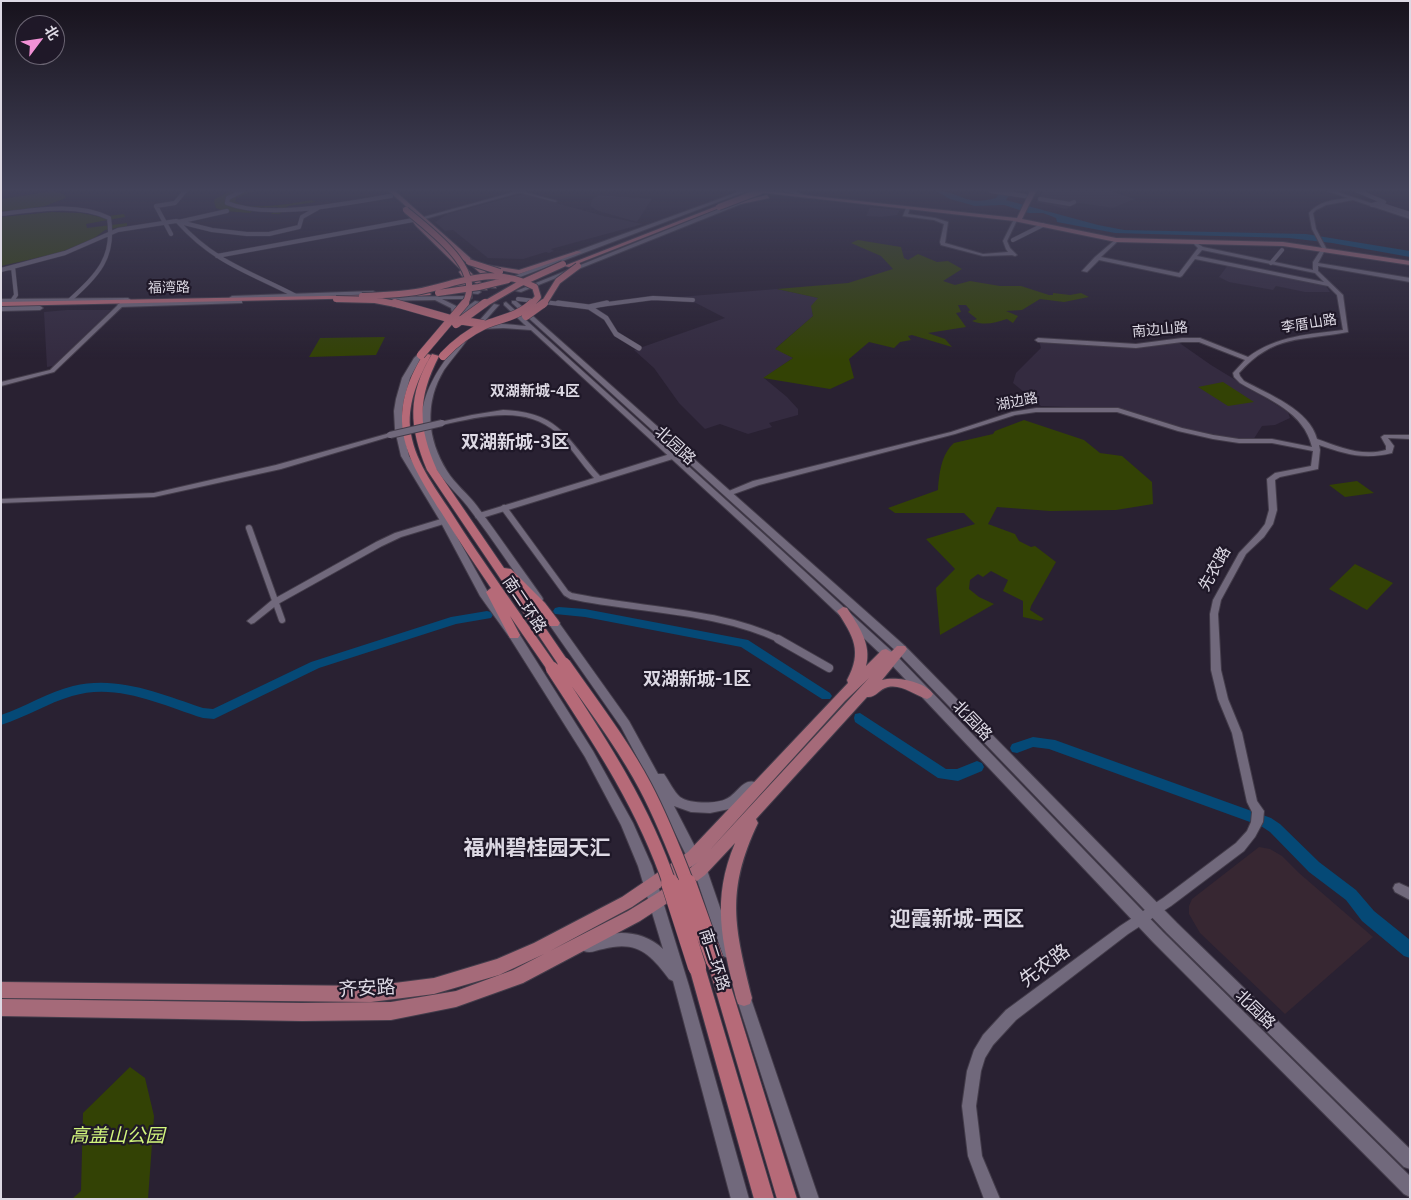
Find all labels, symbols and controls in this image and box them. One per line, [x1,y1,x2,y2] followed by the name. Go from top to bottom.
[15,15,65,65] north arrow
[41,22,63,43] text: 北
[148,279,190,297] street label: 福湾路
[1280,311,1338,337] street label: 李厝山路
[1131,319,1189,341] street label: 南边山路
[490,383,580,401] district label: 双湖新城-4区
[995,390,1039,414] street label: 湖边路
[651,423,699,469] street label: 北园路
[461,432,569,454] district label: 双湖新城-3区
[1195,543,1235,595] street label: 先农路
[498,573,550,637] street label: 南二环路
[643,669,751,691] district label: 双湖新城-1区
[948,697,996,745] street label: 北园路
[464,836,610,862] district label: 福州碧桂园天汇
[890,907,1024,933] district label: 迎霞新城-西区
[695,927,733,993] street label: 南二环路
[1015,940,1075,992] street label: 先农路
[338,976,396,1002] street label: 齐安路
[1231,986,1279,1034] street label: 北园路
[70,1126,164,1148] park label: 高盖山公园

